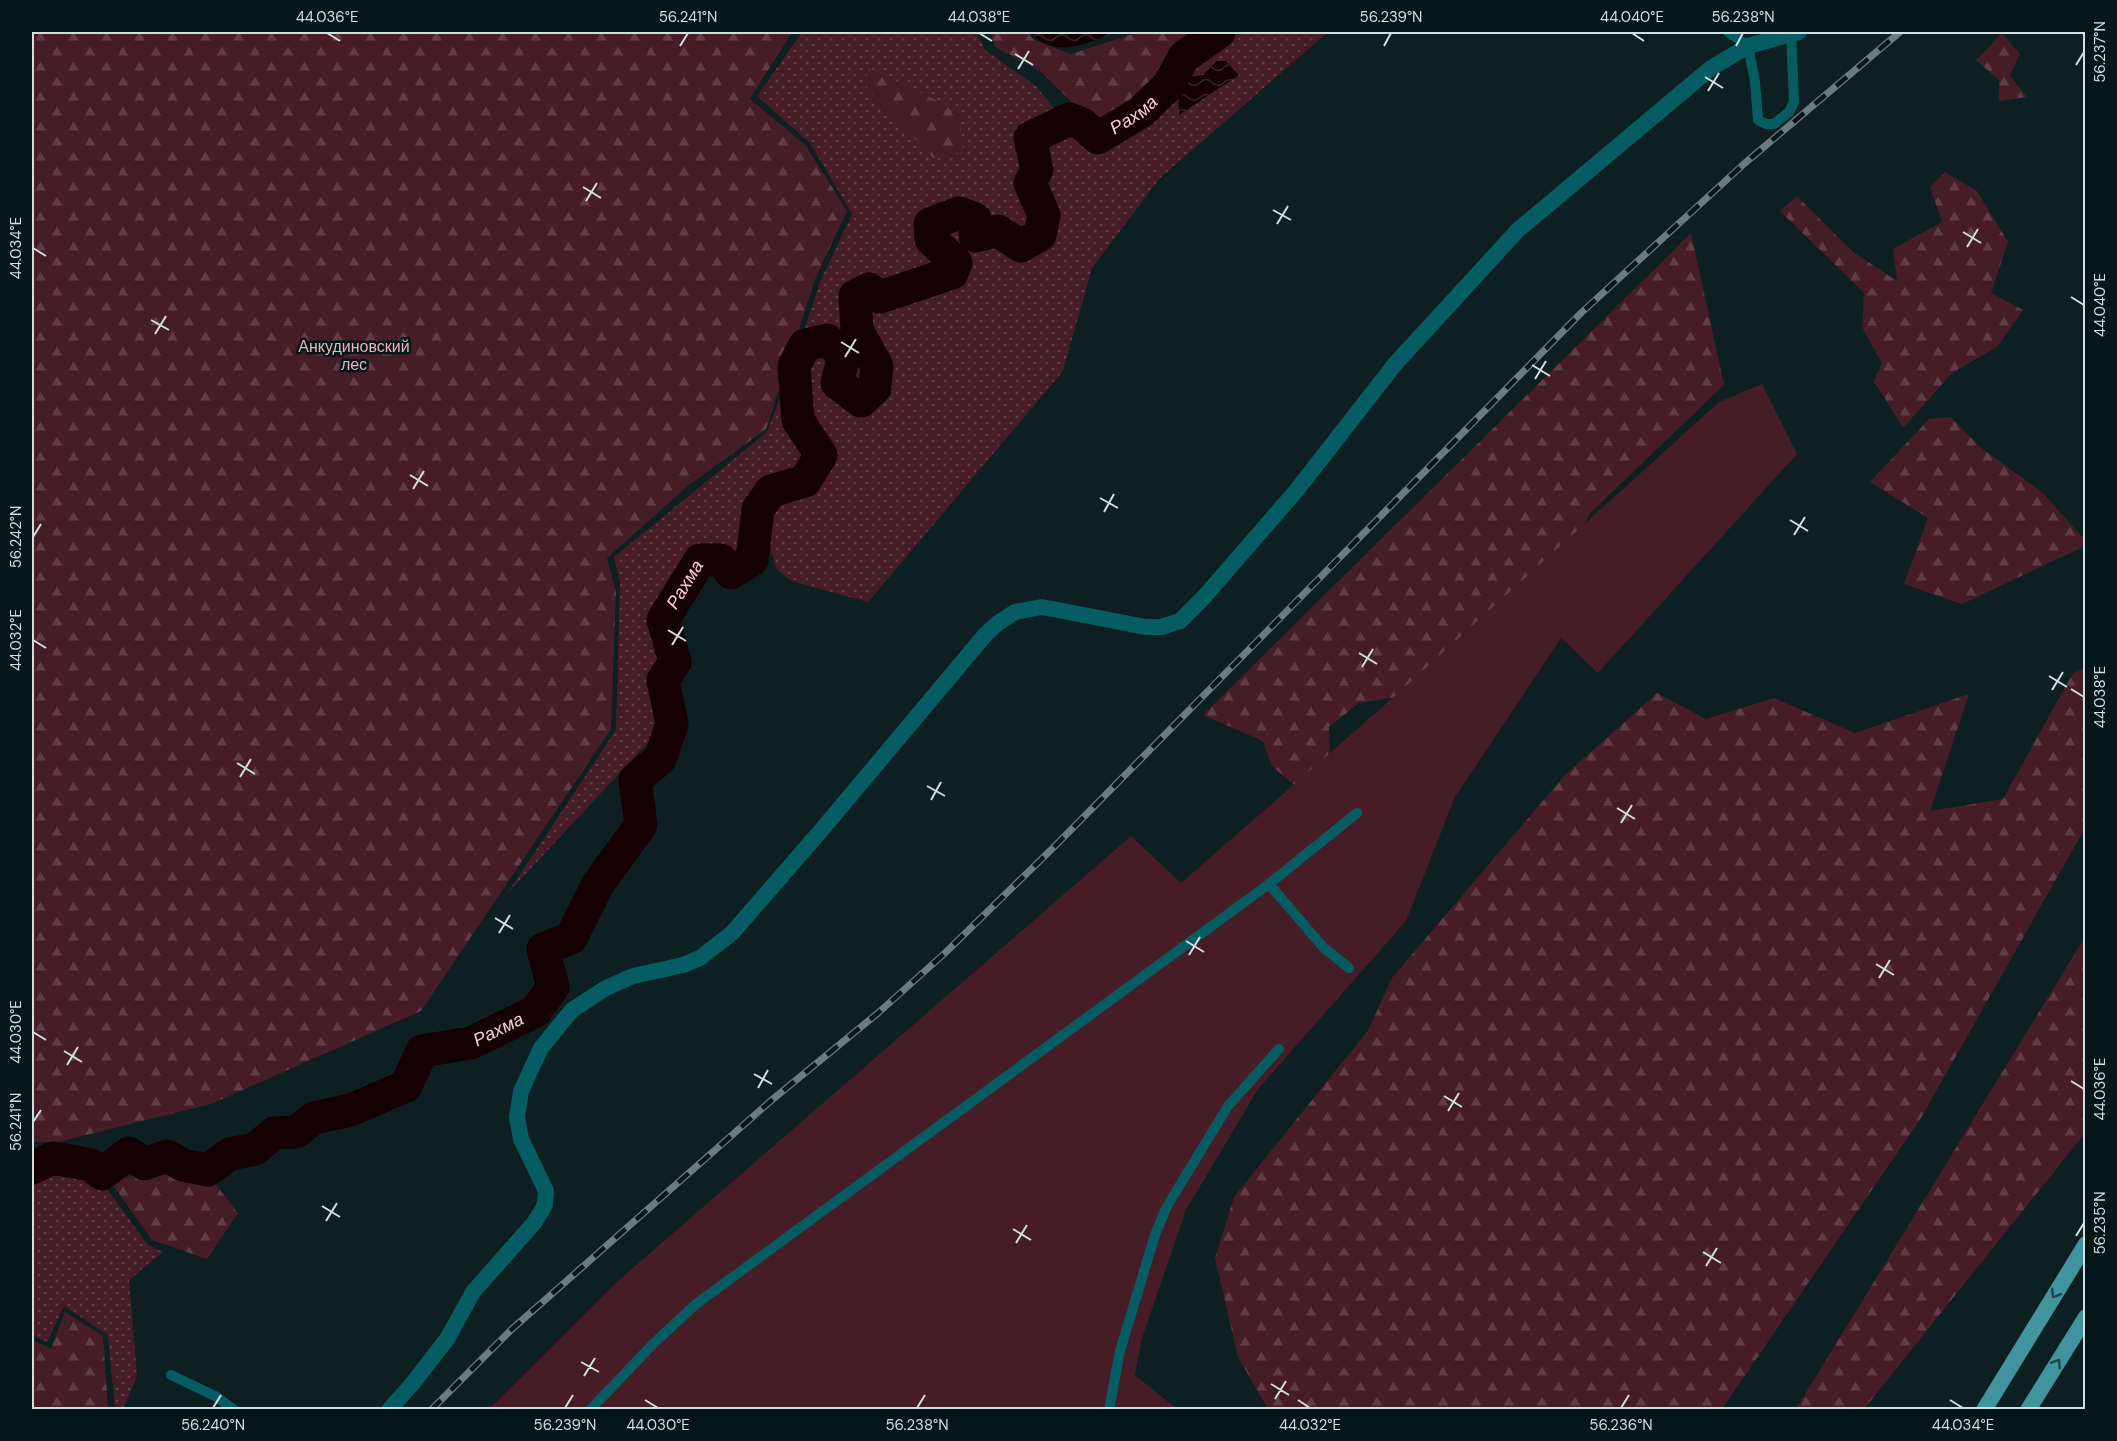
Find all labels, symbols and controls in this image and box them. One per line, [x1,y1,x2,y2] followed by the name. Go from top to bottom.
[296,7,358,27] text: 44.036°E
[659,7,717,27] text: 56.241°N
[948,7,1010,27] text: 44.038°E
[1360,7,1422,27] text: 56.239°N
[1600,7,1664,27] text: 44.040°E
[1711,7,1775,27] text: 56.238°N
[2090,21,2110,83] text: 56.237°N
[1105,90,1163,140] water label: Рахма
[6,217,26,279] text: 44.034°E
[2090,273,2110,337] text: 44.040°E
[298,336,410,375] park label: Анкудиновский лес
[6,506,26,568] text: 56.242°N
[661,556,709,614] water label: Рахма
[6,609,26,671] text: 44.032°E
[2090,666,2110,728] text: 44.038°E
[6,1000,26,1064] text: 44.030°E
[469,1007,528,1052] water label: Рахма
[2090,1058,2110,1120] text: 44.036°E
[6,1093,26,1151] text: 56.241°N
[2090,1191,2110,1255] text: 56.235°N
[2050,1288,2062,1298] one-way arrow
[2049,1359,2061,1369] one-way arrow
[181,1415,245,1435] text: 56.240°N
[534,1415,596,1435] text: 56.239°N
[626,1415,690,1435] text: 44.030°E
[885,1415,949,1435] text: 56.238°N
[1279,1415,1341,1435] text: 44.032°E
[1589,1415,1653,1435] text: 56.236°N
[1932,1415,1994,1435] text: 44.034°E

